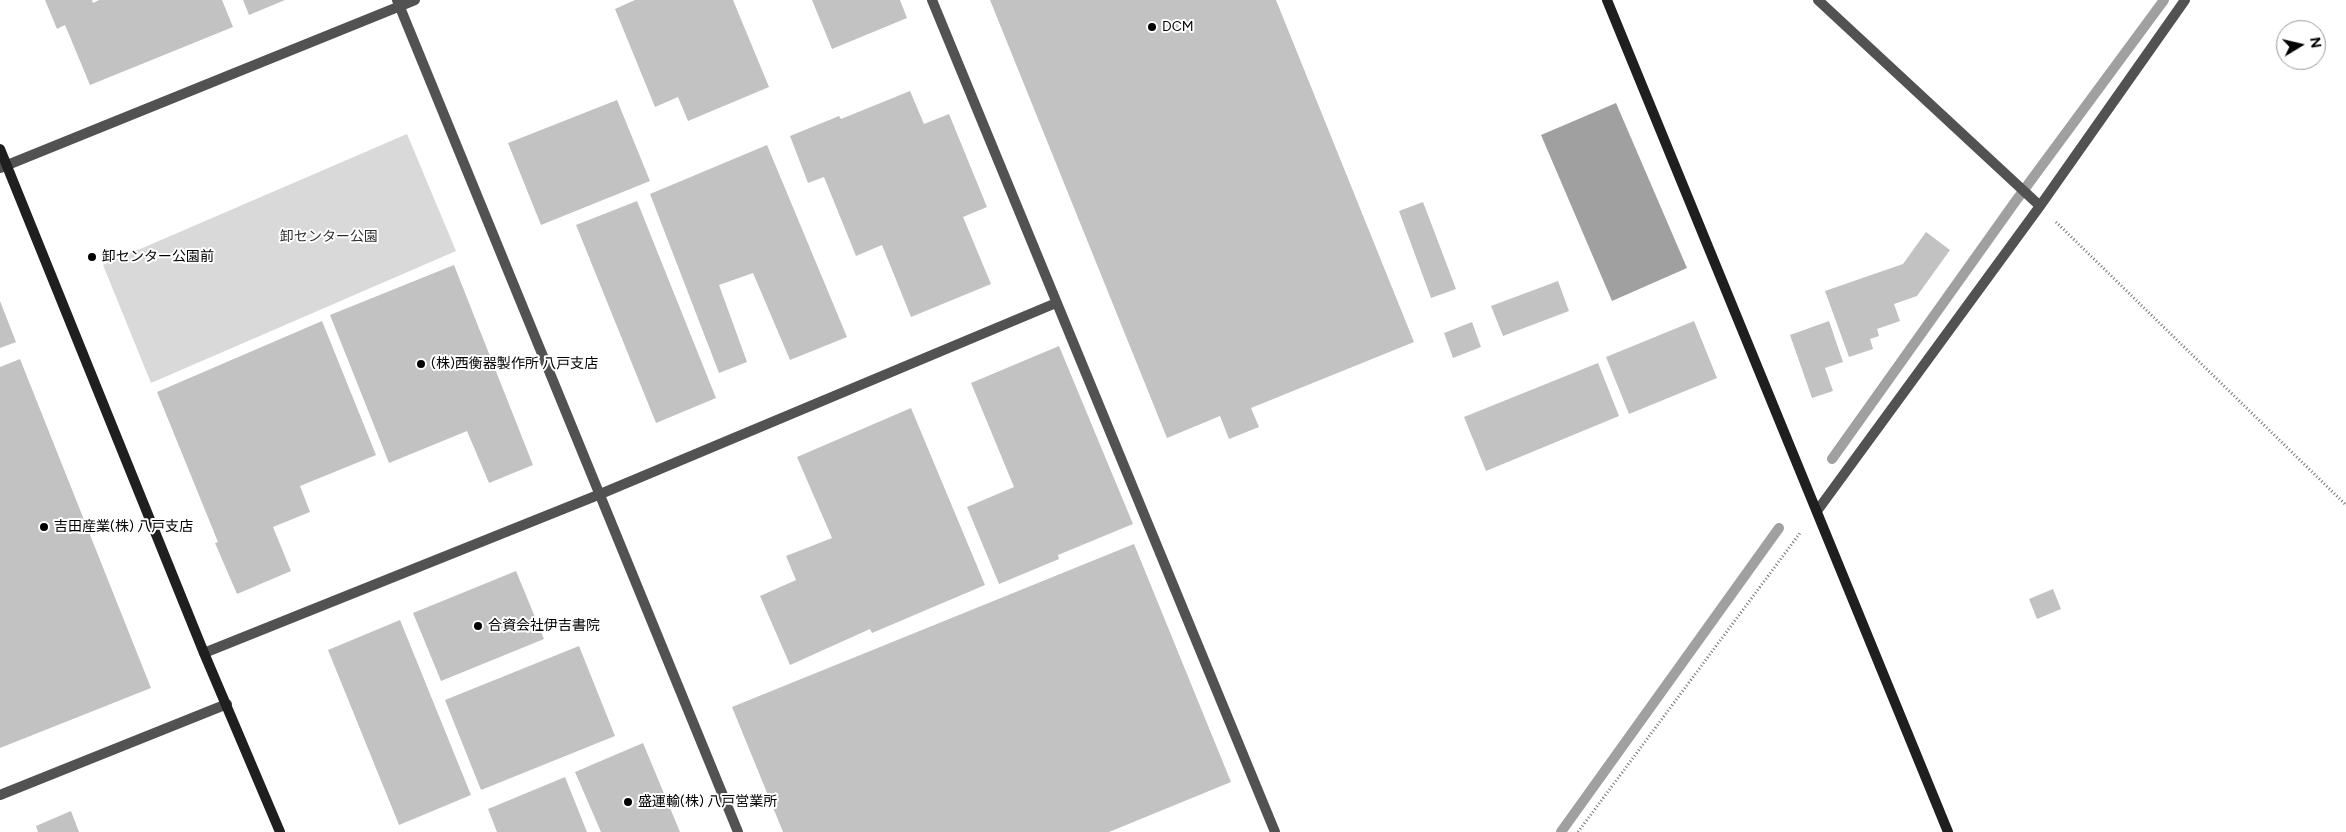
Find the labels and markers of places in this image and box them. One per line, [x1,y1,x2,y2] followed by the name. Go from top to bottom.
[1162,19,1194,35] place label: DCM
[1146,21,1158,33] marker: DCM
[102,249,214,265] place label: 卸センター公園前
[86,251,98,263] marker: 卸センター公園前
[431,356,598,372] place label: (株)西衡器製作所 八戸支店
[415,358,427,370] marker: (株)西衡器製作所 八戸支店
[54,519,193,535] place label: 吉田産業(株) 八戸支店
[38,521,50,533] marker: 吉田産業(株) 八戸支店
[488,618,600,634] place label: 合資会社伊吉書院
[472,620,484,632] marker: 合資会社伊吉書院
[638,794,777,810] place label: 盛運輸(株) 八戸営業所
[622,796,634,808] marker: 盛運輸(株) 八戸営業所

